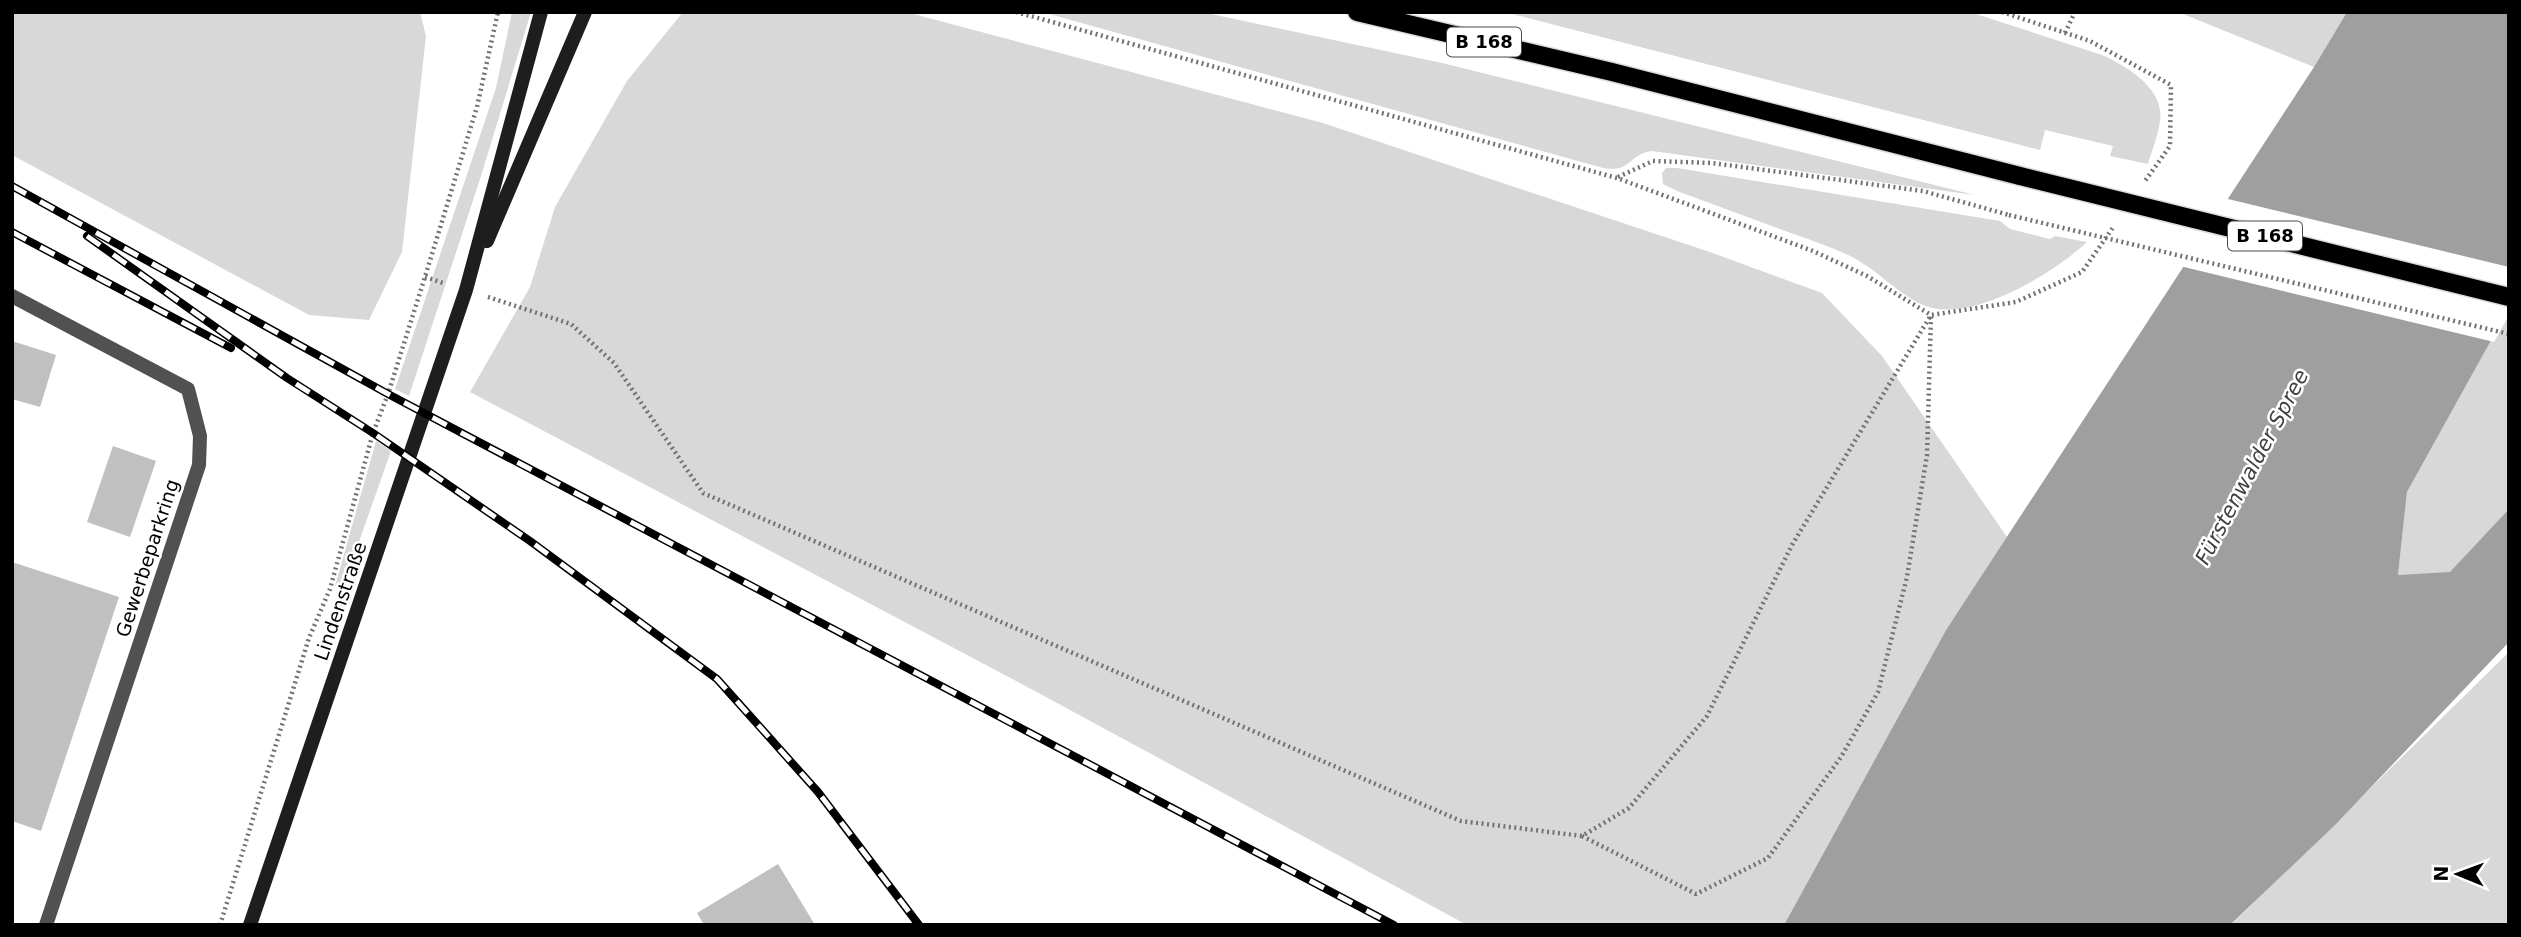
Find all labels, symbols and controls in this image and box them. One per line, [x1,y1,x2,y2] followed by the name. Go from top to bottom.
[1447,28,1521,56] road number: B 168
[2228,222,2302,250] road number: B 168
[2190,365,2314,569] water label: Fürstenwalder Spree
[111,476,183,640] street label: Gewerbeparkring
[309,539,371,663] street label: Lindenstraße
[2423,839,2493,909] north arrow
[2430,866,2452,882] text: N

